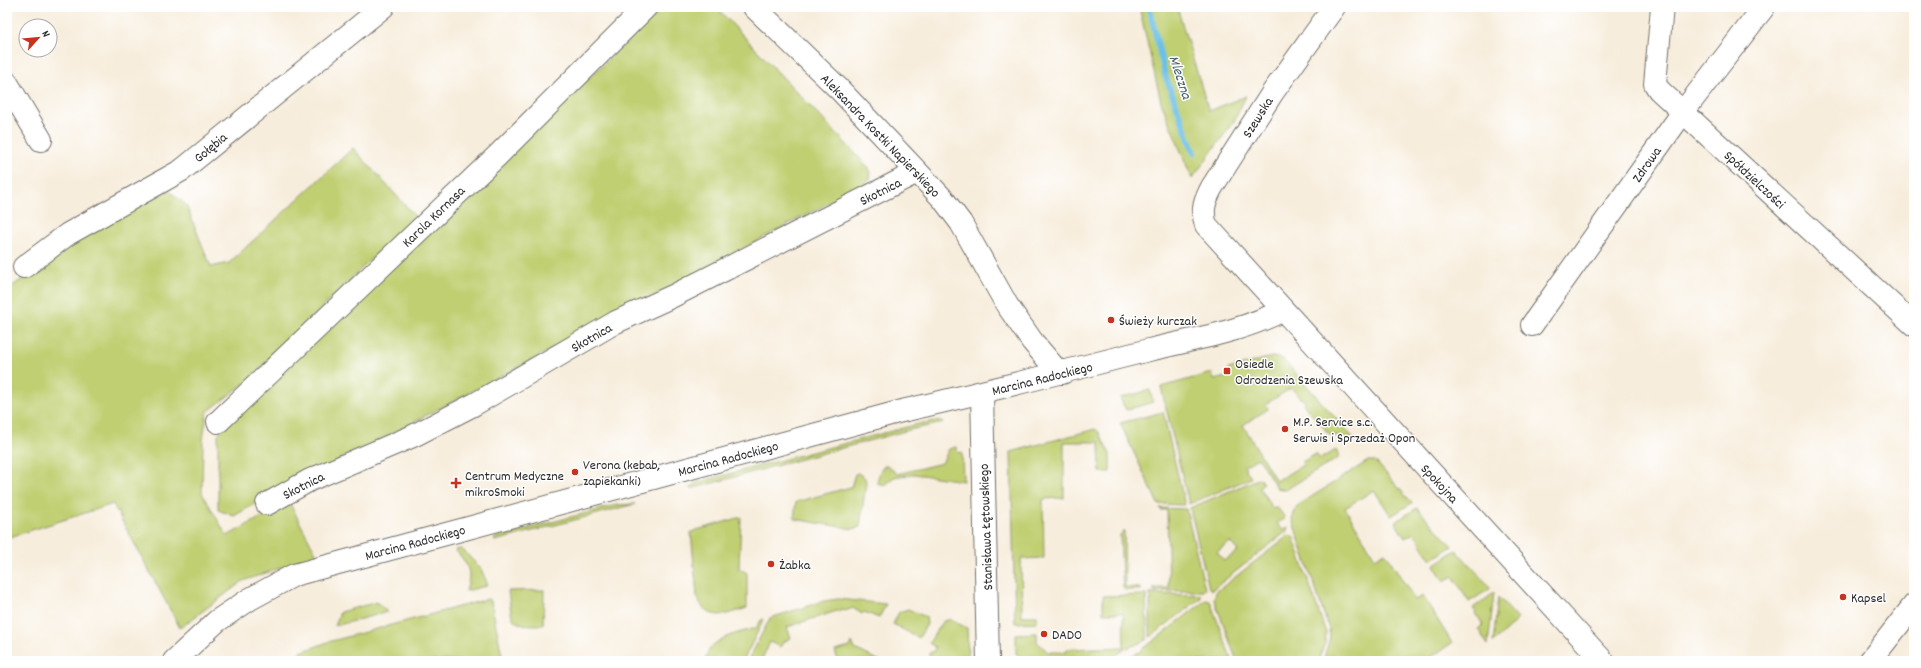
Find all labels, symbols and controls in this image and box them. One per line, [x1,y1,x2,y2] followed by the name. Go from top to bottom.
[18,18,58,58] north arrow
[37,28,54,41] text: N
[1162,53,1197,103] water label: Mleczna
[815,70,944,203] street label: Aleksandra Kostki Napierskiego
[1238,93,1279,142] street label: Szewska
[190,128,233,168] street label: Gołębia
[1628,143,1667,187] street label: Zdrowa
[1718,147,1789,215] street label: Spółdzielczości
[857,174,906,212] street label: Skotnica
[398,182,471,253] street label: Karola Kornasa
[1119,312,1197,332] place label: Świeży kurczak
[1106,315,1116,325] marker: Świeży kurczak
[568,319,617,359] street label: Skotnica
[1235,355,1343,391] place label: Osiedle Odrodzenia Szewska
[990,358,1095,402] street label: Marcina Radockiego
[1222,366,1232,376] marker: Osiedle Odrodzenia Szewska
[1293,413,1415,449] place label: M.P. Service s.c. Serwis i Sprzedaż Opon
[1280,424,1290,434] marker: M.P. Service s.c. Serwis i Sprzedaż Opon
[676,437,781,483] street label: Marcina Radockiego
[583,456,660,492] place label: Verona (kebab, zapiekanki)
[1415,460,1462,509] street label: Spokojna
[975,463,999,591] street label: Stanisława Łętowskiego
[465,467,564,503] place label: Centrum Medyczne mikroSmoki
[570,467,580,477] marker: Verona (kebab, zapiekanki)
[280,468,329,506] street label: Skotnica
[450,477,462,489] marker: Centrum Medyczne mikroSmoki
[363,521,468,567] street label: Marcina Radockiego
[779,556,811,576] place label: Żabka
[766,559,776,569] marker: Żabka
[1851,589,1887,609] place label: Kapsel
[1838,592,1848,602] marker: Kapsel
[1052,626,1082,646] place label: DADO
[1039,629,1049,639] marker: DADO

